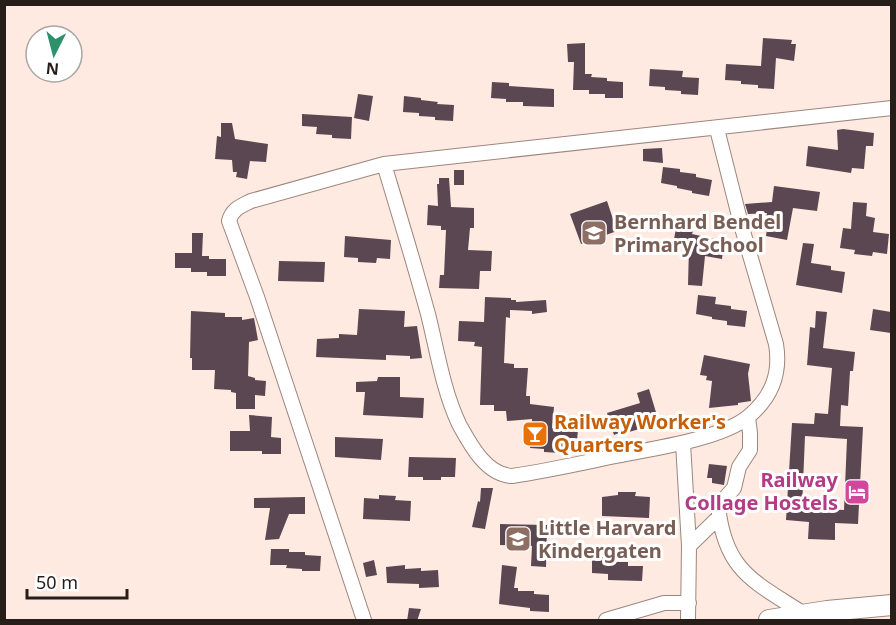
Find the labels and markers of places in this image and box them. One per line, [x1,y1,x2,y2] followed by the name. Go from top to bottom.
[614,208,781,258] place label: Bernhard Bendel Primary School
[579,218,609,248] school or university icon: Bernhard Bendel Primary School
[554,408,726,458] place label: Railway Worker's Quarters
[520,419,550,449] bar icon: Railway Worker's Quarters
[685,466,839,516] place label: Railway Collage Hostels
[842,477,872,507] hotel icon: Railway Collage Hostels
[538,514,676,564] place label: Little Harvard Kindergaten
[503,524,533,554] school or university icon: Little Harvard Kindergaten

